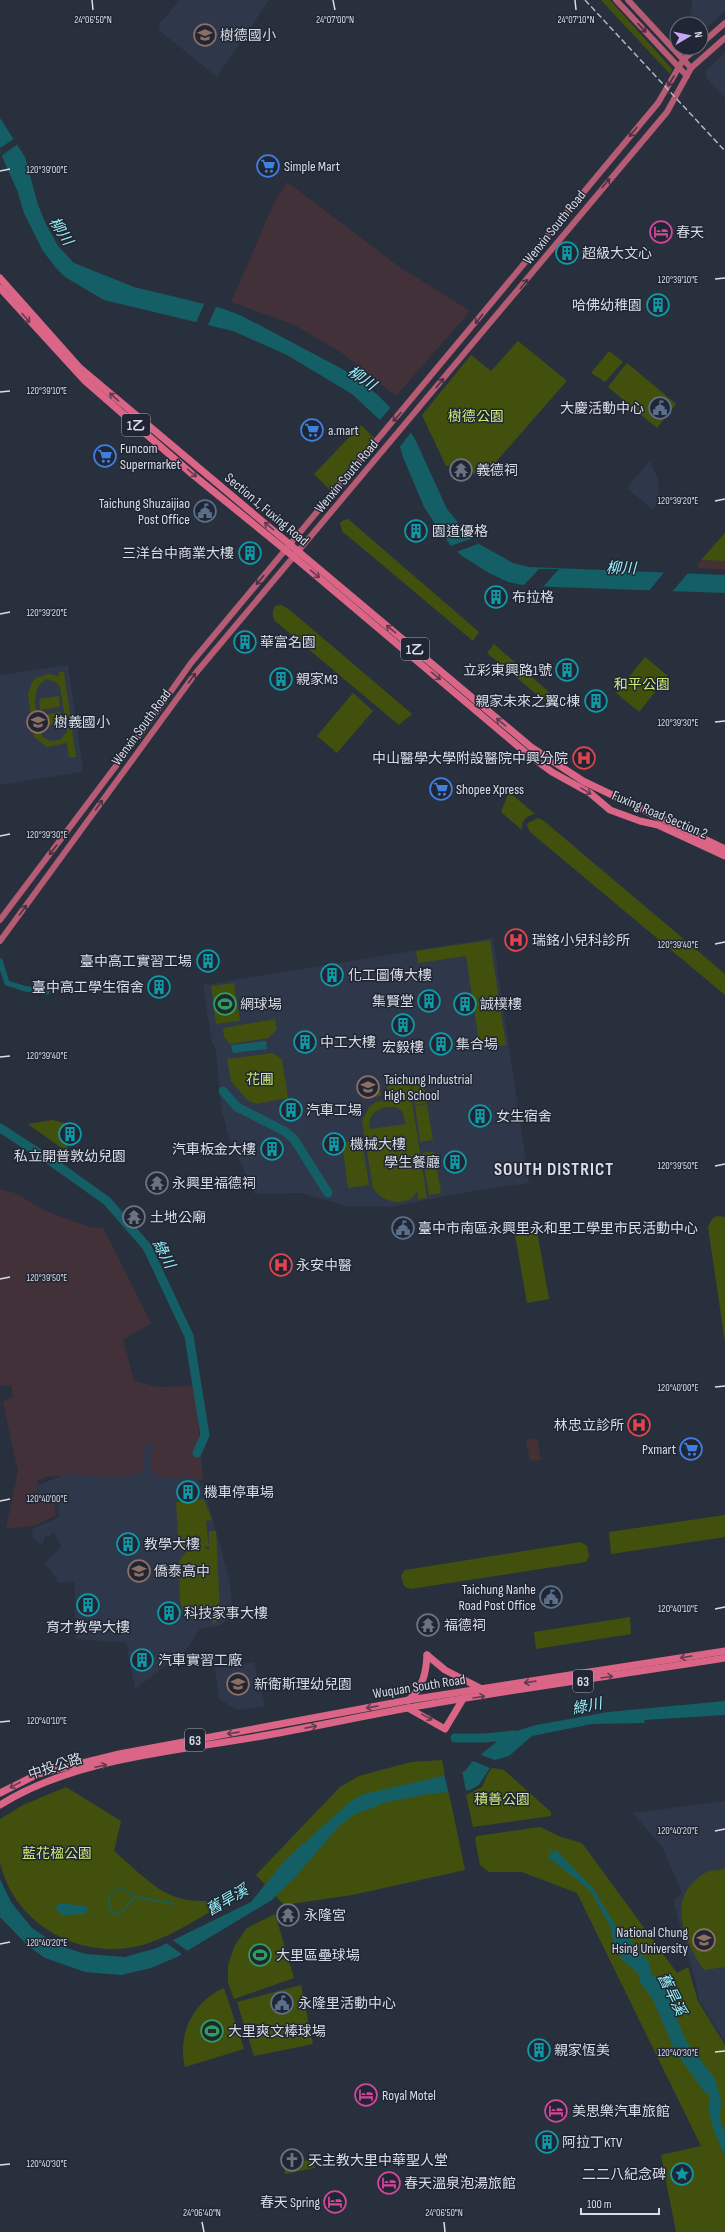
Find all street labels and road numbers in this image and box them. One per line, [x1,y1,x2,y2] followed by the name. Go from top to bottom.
[519,187,589,268] street label: Wenxin South Road
[122,414,150,436] road number: 1乙
[311,436,382,516] street label: Wenxin South Road
[221,469,312,550] street label: Section 1, Fuxing Road
[401,638,429,660] road number: 1乙
[108,686,175,769] street label: Wenxin South Road
[609,787,710,842] street label: Fuxing Road Section 2
[573,1670,593,1692] road number: 63
[372,1671,467,1702] street label: Wuquan South Road
[185,1729,205,1751] road number: 63
[26,1750,84,1783] street label: 中投公路

